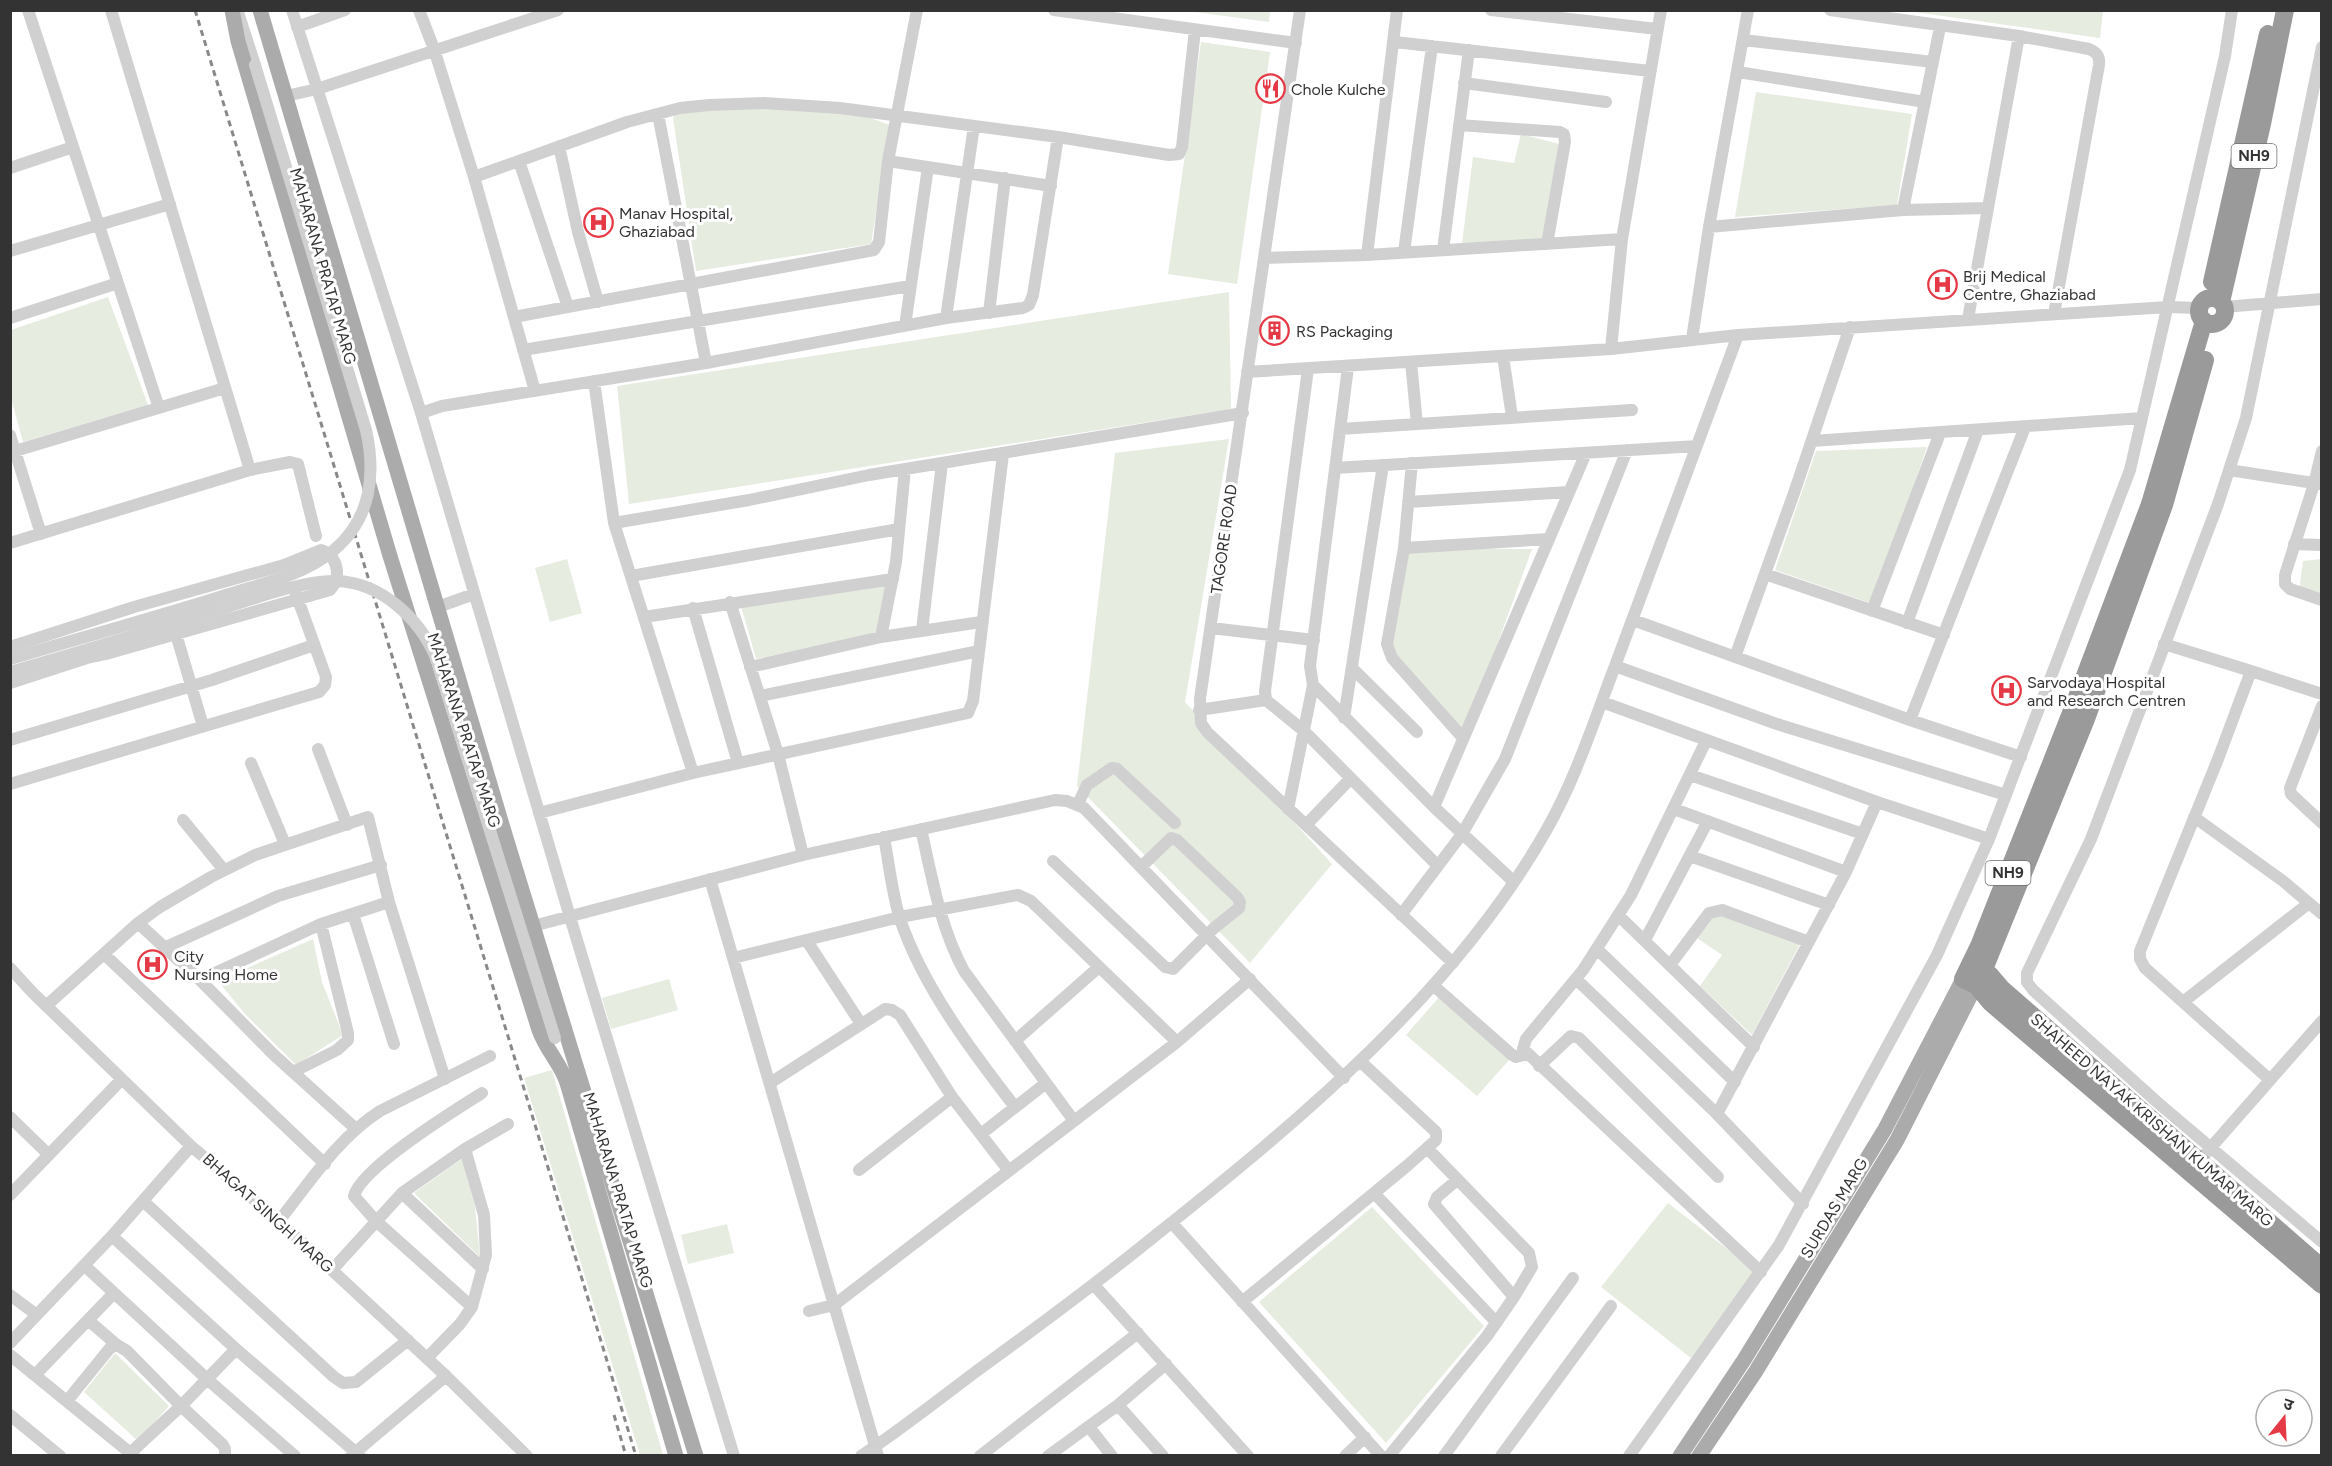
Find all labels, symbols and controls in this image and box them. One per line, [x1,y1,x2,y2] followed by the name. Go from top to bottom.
[1254,73,1286,105] restaurant icon: Chole Kulche
[1291,80,1386,99] place label: Chole Kulche
[2232,144,2276,168] road number: NH9
[286,166,360,366] street label: MAHARANA PRATAP MARG
[619,204,733,241] place label: Manav Hospital, Ghaziabad
[582,206,614,238] hospital icon: Manav Hospital, Ghaziabad
[1963,267,2096,304] place label: Brij Medical Centre, Ghaziabad
[1926,269,1958,301] hospital icon: Brij Medical Centre, Ghaziabad
[1259,315,1291,347] building icon: RS Packaging
[1296,322,1393,341] place label: RS Packaging
[1207,483,1241,595] street label: TAGORE ROAD
[424,630,504,830] street label: MAHARANA PRATAP MARG
[2027,673,2186,710] place label: Sarvodaya Hospital and Research Centren
[1990,675,2022,707] hospital icon: Sarvodaya Hospital and Research Centren
[1986,861,2030,885] road number: NH9
[174,947,278,984] place label: City Nursing Home
[137,949,169,981] hospital icon: City Nursing Home
[2027,1010,2277,1230] street label: SHAHEED NAYAK KRISHAN KUMAR MARG
[579,1090,657,1290] street label: MAHARANA PRATAP MARG
[199,1149,337,1277] street label: BHAGAT SINGH MARG
[1797,1155,1871,1261] street label: SURDAS MARG
[2254,1388,2314,1448] north arrow
[2281,1394,2296,1415] text: उ

